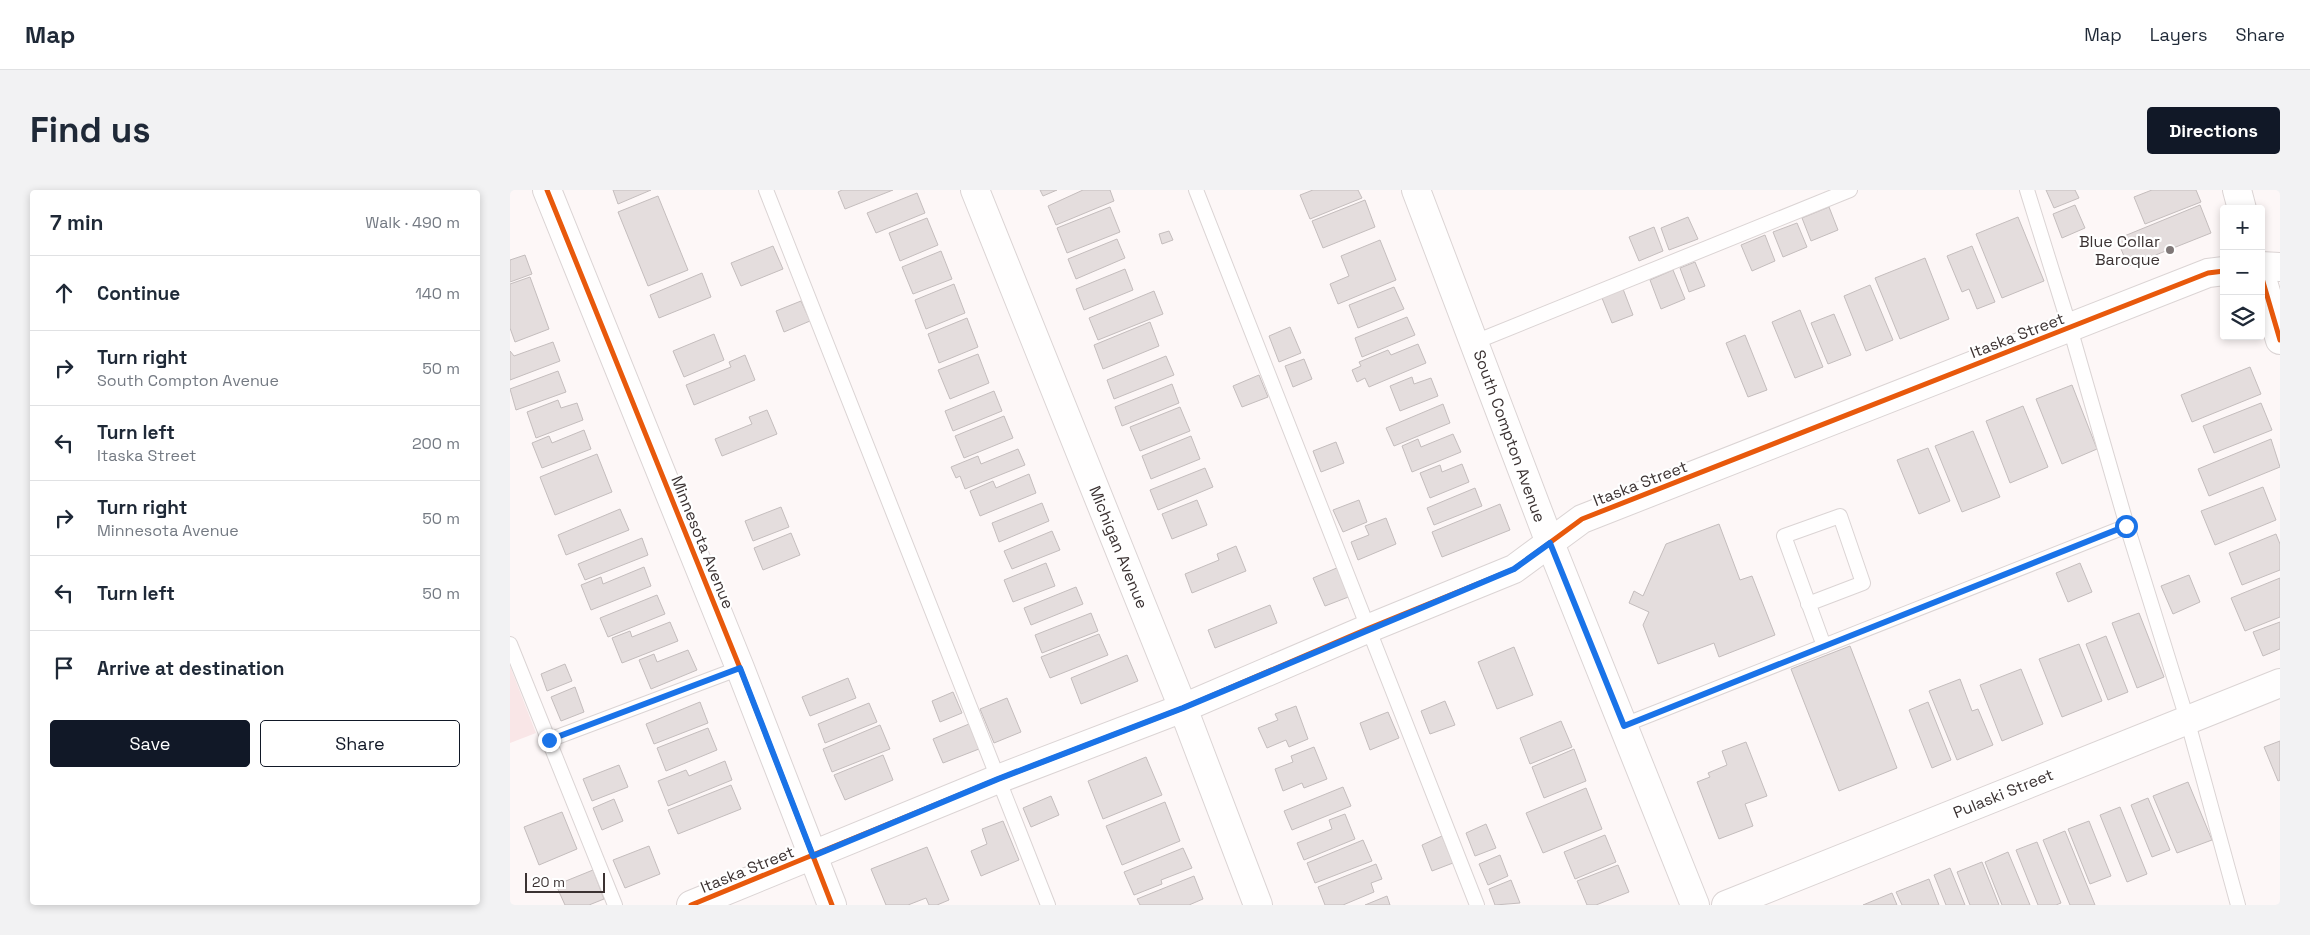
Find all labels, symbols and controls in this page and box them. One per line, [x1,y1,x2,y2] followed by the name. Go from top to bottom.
[25,19,75,50] text: Map
[2084,23,2122,46] text: Map
[2150,23,2207,46] text: Layers
[2235,23,2285,46] text: Share
[2147,107,2280,154] button: Directions
[30,108,151,152] text: Find us
[2220,205,2265,340] map controls
[2220,205,2265,250] button: +
[50,209,103,236] text: 7 min
[365,212,460,233] text: Walk · 490 m
[2079,231,2160,270] place label: Blue Collar Baroque
[2164,244,2176,256] marker: Blue Collar Baroque
[2220,250,2265,295] button: −
[50,279,78,307] icon: ahead
[97,281,180,306] text: Continue
[415,283,460,304] text: 140 m
[2220,295,2265,340] button: layers
[1967,308,2067,363] street label: Itaska Street
[97,345,187,370] text: Turn right
[1469,347,1550,525] street label: South Compton Avenue
[50,354,78,382] icon: right
[422,358,460,379] text: 50 m
[97,370,279,391] text: South Compton Avenue
[97,420,175,445] text: Turn left
[50,429,78,457] icon: left
[412,433,460,454] text: 200 m
[97,445,196,466] text: Itaska Street
[1590,456,1690,511] street label: Itaska Street
[666,473,739,612] street label: Minnesota Avenue
[1084,483,1153,612] street label: Michigan Avenue
[97,495,187,520] text: Turn right
[50,504,78,532] icon: right
[422,508,460,529] text: 50 m
[2115,515,2138,538] route start
[97,520,239,541] text: Minnesota Avenue
[50,579,78,607] icon: left
[97,581,175,606] text: Turn left
[422,583,460,604] text: 50 m
[50,654,78,682] icon: arrive
[97,656,285,681] text: Arrive at destination
[50,720,250,767] button: Save
[260,720,460,767] button: Share
[538,729,561,752] route end
[1950,764,2056,823] street label: Pulaski Street
[697,841,797,898] street label: Itaska Street
[525,870,605,893] scale bar
[532,873,565,891] text: 20 m

